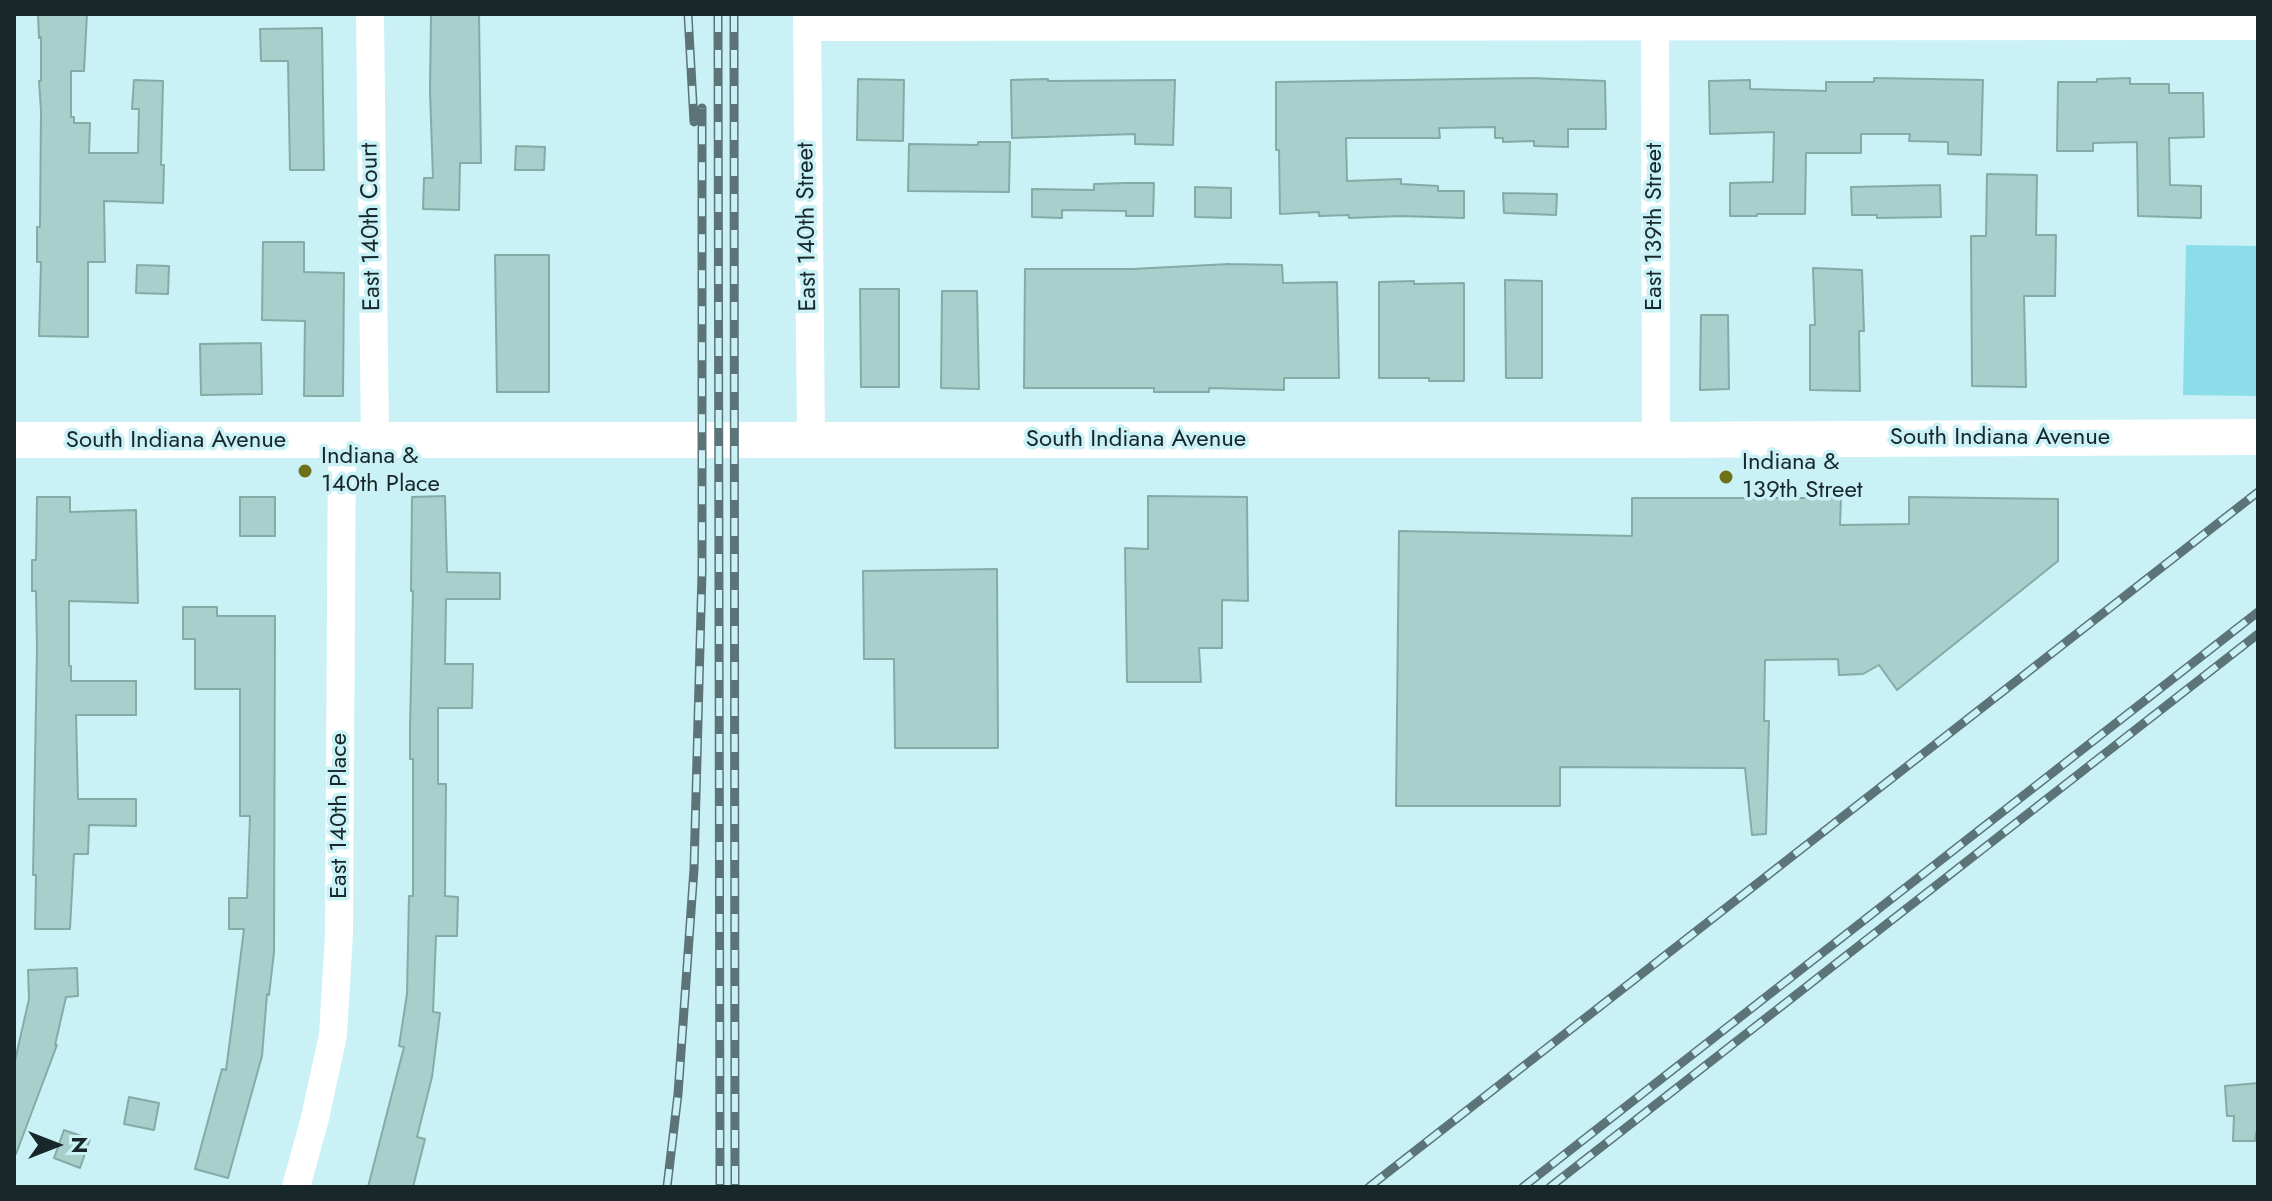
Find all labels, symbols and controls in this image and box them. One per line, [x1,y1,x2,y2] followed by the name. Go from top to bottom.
[792,142,824,312] street label: East 140th Street
[356,143,388,311] street label: East 140th Court
[1641,143,1669,311] street label: East 139th Street
[1890,424,2110,452] street label: South Indiana Avenue
[1026,426,1246,454] street label: South Indiana Avenue
[66,427,286,455] street label: South Indiana Avenue
[321,443,440,499] place label: Indiana & 140th Place
[1742,449,1863,505] place label: Indiana & 139th Street
[296,462,314,480] marker: Indiana & 140th Place
[1717,468,1735,486] marker: Indiana & 139th Street
[326,733,354,899] street label: East 140th Place
[16,1105,96,1185] north arrow
[64,1136,96,1154] text: N

